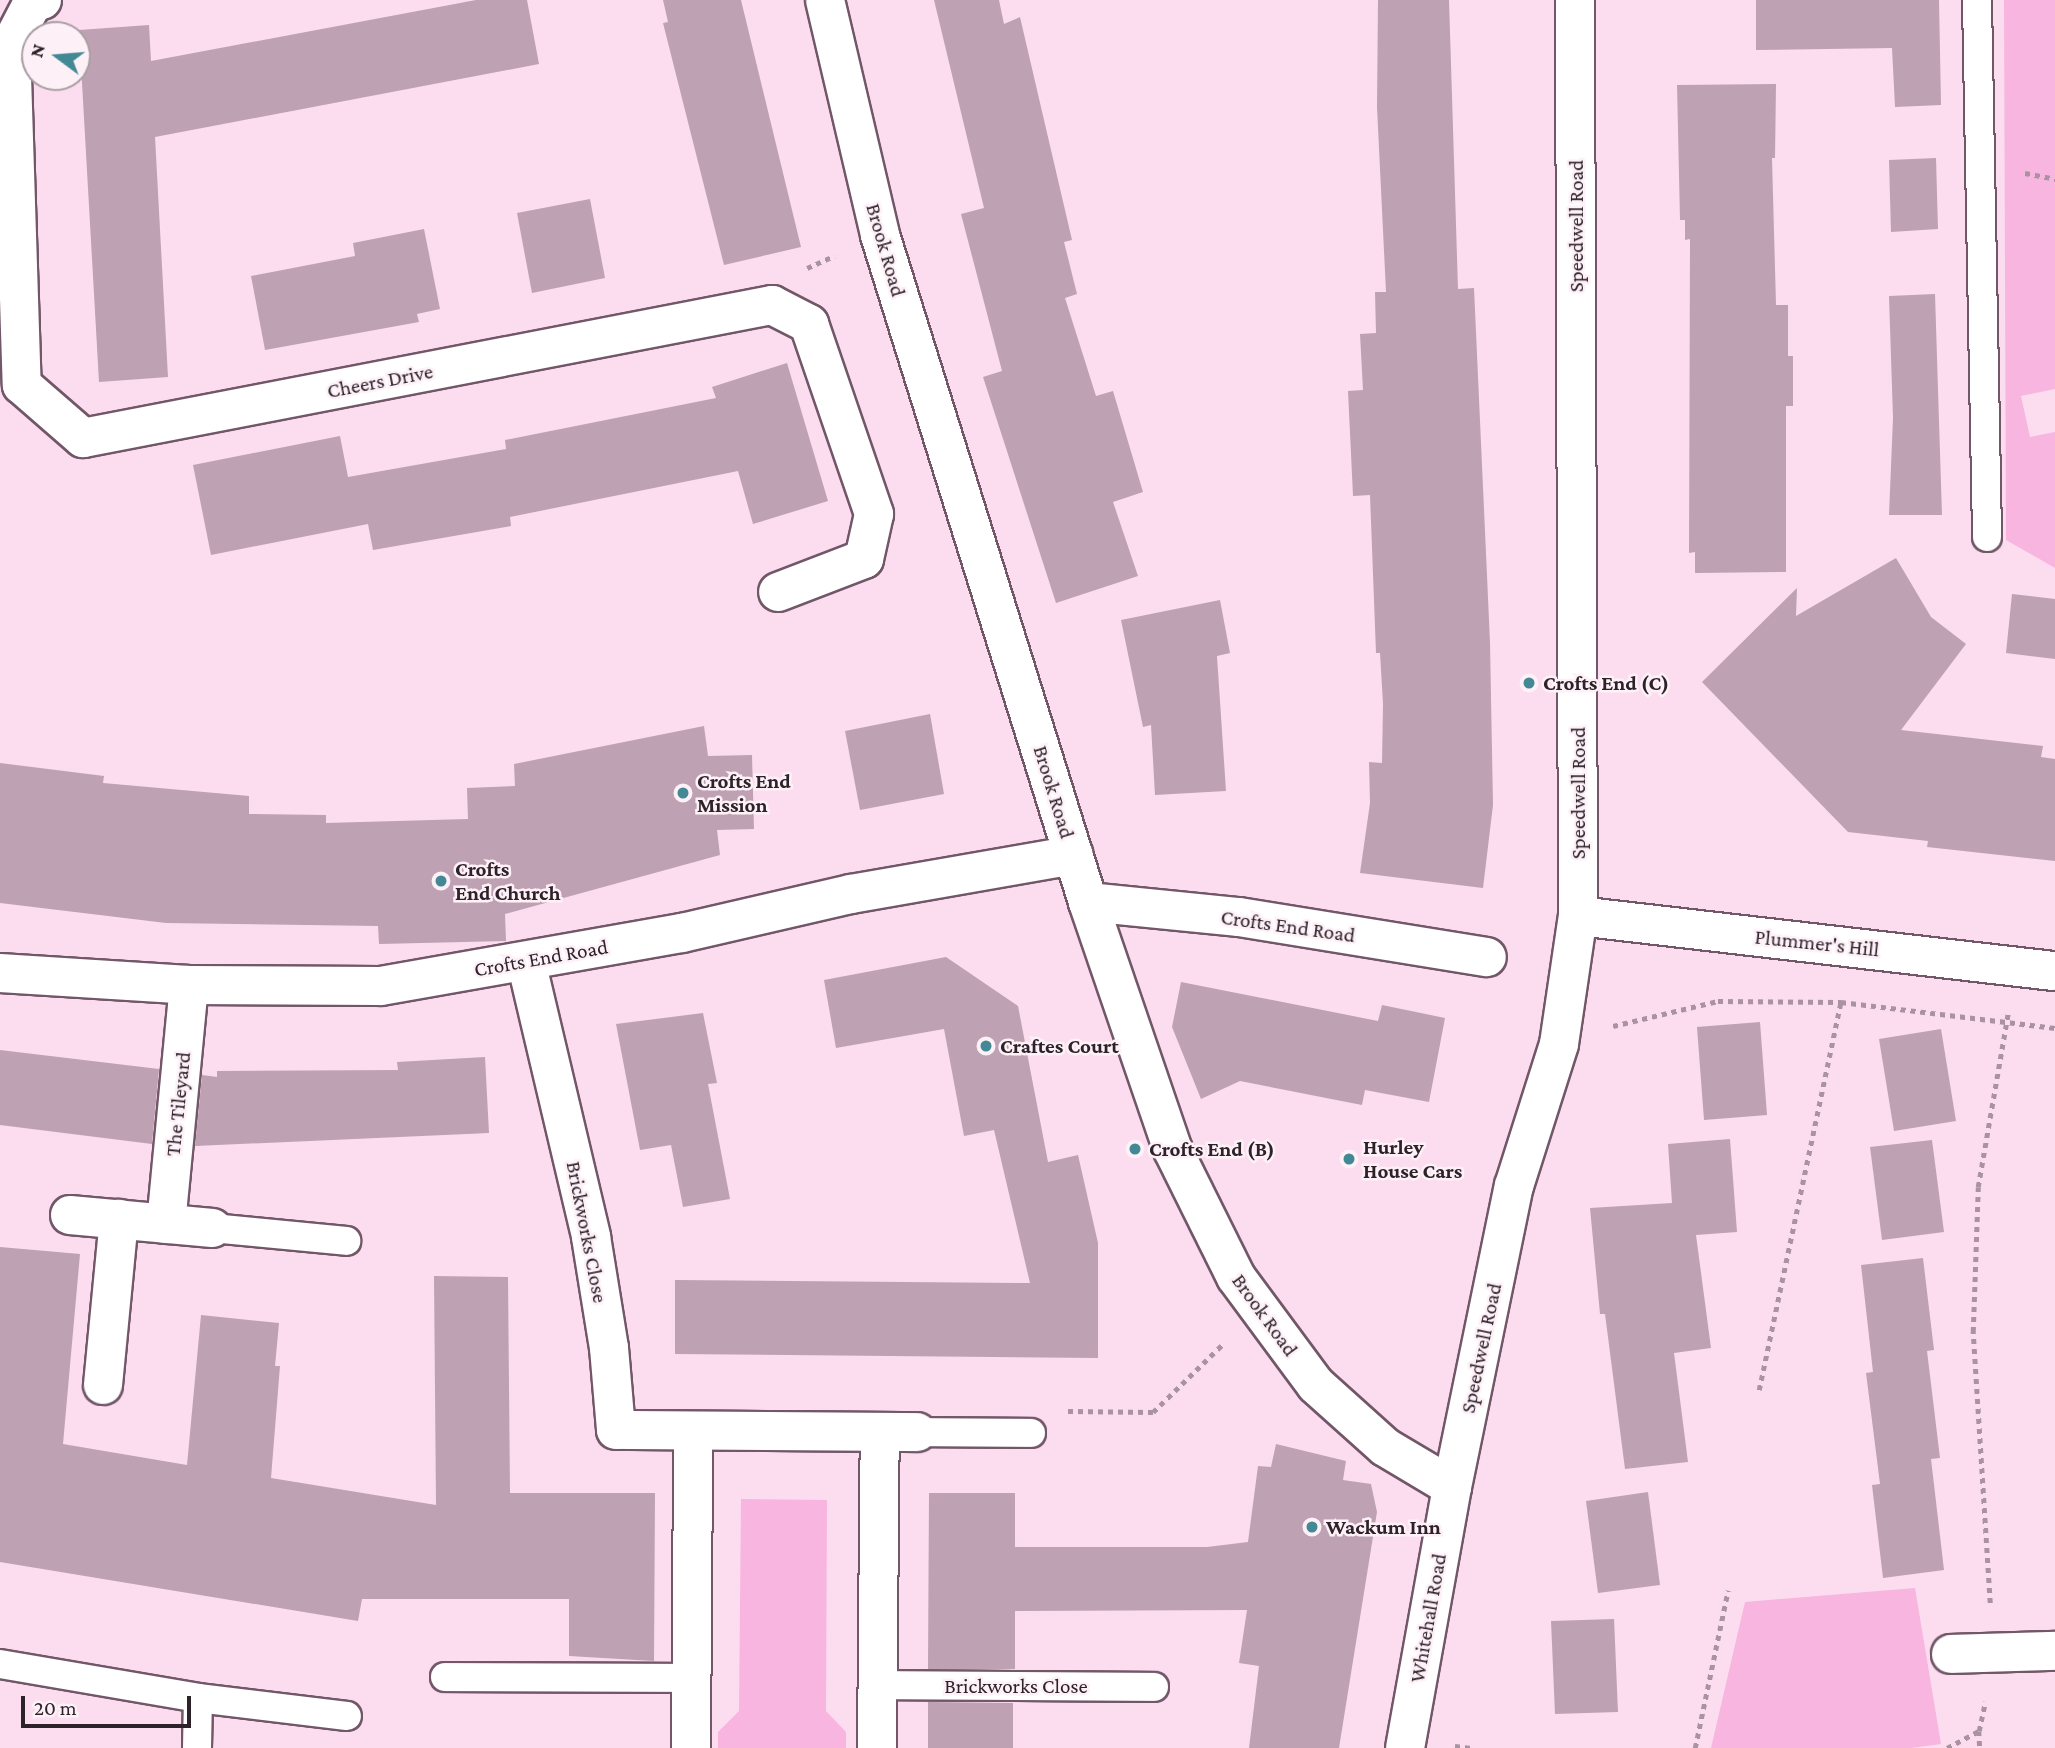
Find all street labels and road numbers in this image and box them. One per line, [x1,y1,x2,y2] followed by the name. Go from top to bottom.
[1563,160,1589,292] street label: Speedwell Road
[861,200,911,300] street label: Brook Road
[325,358,435,404] street label: Cheers Drive
[1565,727,1591,859] street label: Speedwell Road
[1028,742,1080,842] street label: Brook Road
[1219,904,1357,948] street label: Crofts End Road
[1754,924,1880,962] street label: Plummer's Hill
[472,934,610,982] street label: Crofts End Road
[160,1051,196,1157] street label: The Tileyard
[561,1159,613,1305] street label: Brickworks Close
[1227,1269,1303,1361] street label: Brook Road
[1455,1281,1507,1415] street label: Speedwell Road
[1404,1551,1452,1685] street label: Whitehall Road
[944,1673,1088,1699] street label: Brickworks Close

